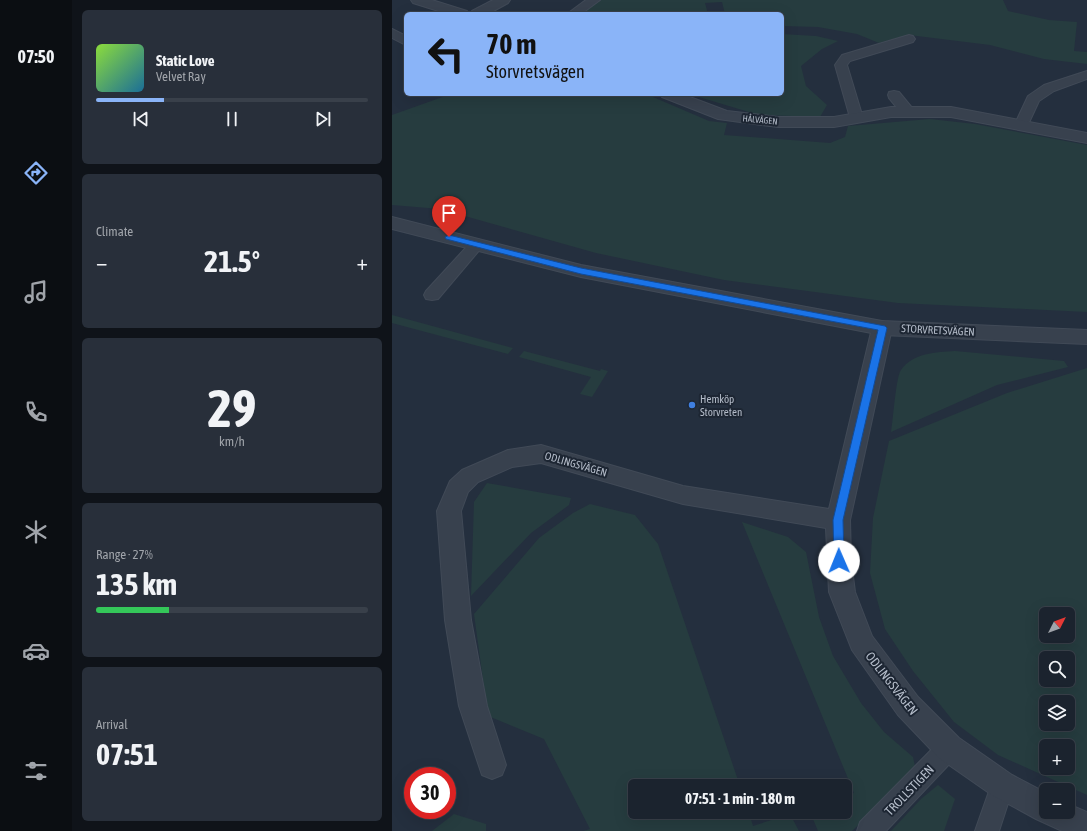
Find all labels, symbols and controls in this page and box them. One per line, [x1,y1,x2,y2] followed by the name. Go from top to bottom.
[420,28,472,80] icon: left
[486,28,536,60] text: 70 m
[17,46,55,67] text: 07:50
[156,52,215,69] text: Static Love
[486,61,585,82] text: Storvretsvägen
[156,69,206,84] text: Velvet Ray
[130,108,152,130] icon: previous
[221,108,243,130] icon: pause
[312,108,334,130] icon: next
[742,112,778,127] street label: HÅLVÄGEN
[22,159,50,187] icon: directions
[432,196,466,237] pin
[438,202,460,224] icon: arrive
[96,224,133,239] text: Climate
[204,244,260,278] text: 21.5°
[96,249,107,275] text: −
[357,249,368,275] text: +
[22,278,50,306] icon: music
[901,322,975,338] street label: STORVRETSVÄGEN
[208,378,256,438] text: 29
[700,393,742,418] place label: Hemköp Storvreten
[22,398,50,426] icon: phone
[687,400,697,410] marker: Hemköp Storvreten
[219,434,245,449] text: km/h
[544,449,608,479] street label: ODLINGSVÄGEN
[22,518,50,546] icon: climate
[818,540,860,582] position arrow
[96,547,153,562] text: Range · 27%
[96,567,177,601] text: 135 km
[1039,607,1075,643] north arrow
[1039,607,1075,819] map controls
[22,637,50,665] icon: car
[862,649,921,718] street label: ODLINGSVÄGEN
[1039,651,1075,687] button: search
[1039,695,1075,731] button: layers
[96,717,128,732] text: Arrival
[96,737,158,771] text: 07:51
[1039,739,1075,775] button: +
[22,757,50,785] icon: filters
[882,762,937,819] street label: TROLLSTIGEN
[404,767,456,819] speed limit sign: 30
[1039,783,1075,819] button: −
[685,790,795,807] text: 07:51 · 1 min · 180 m

